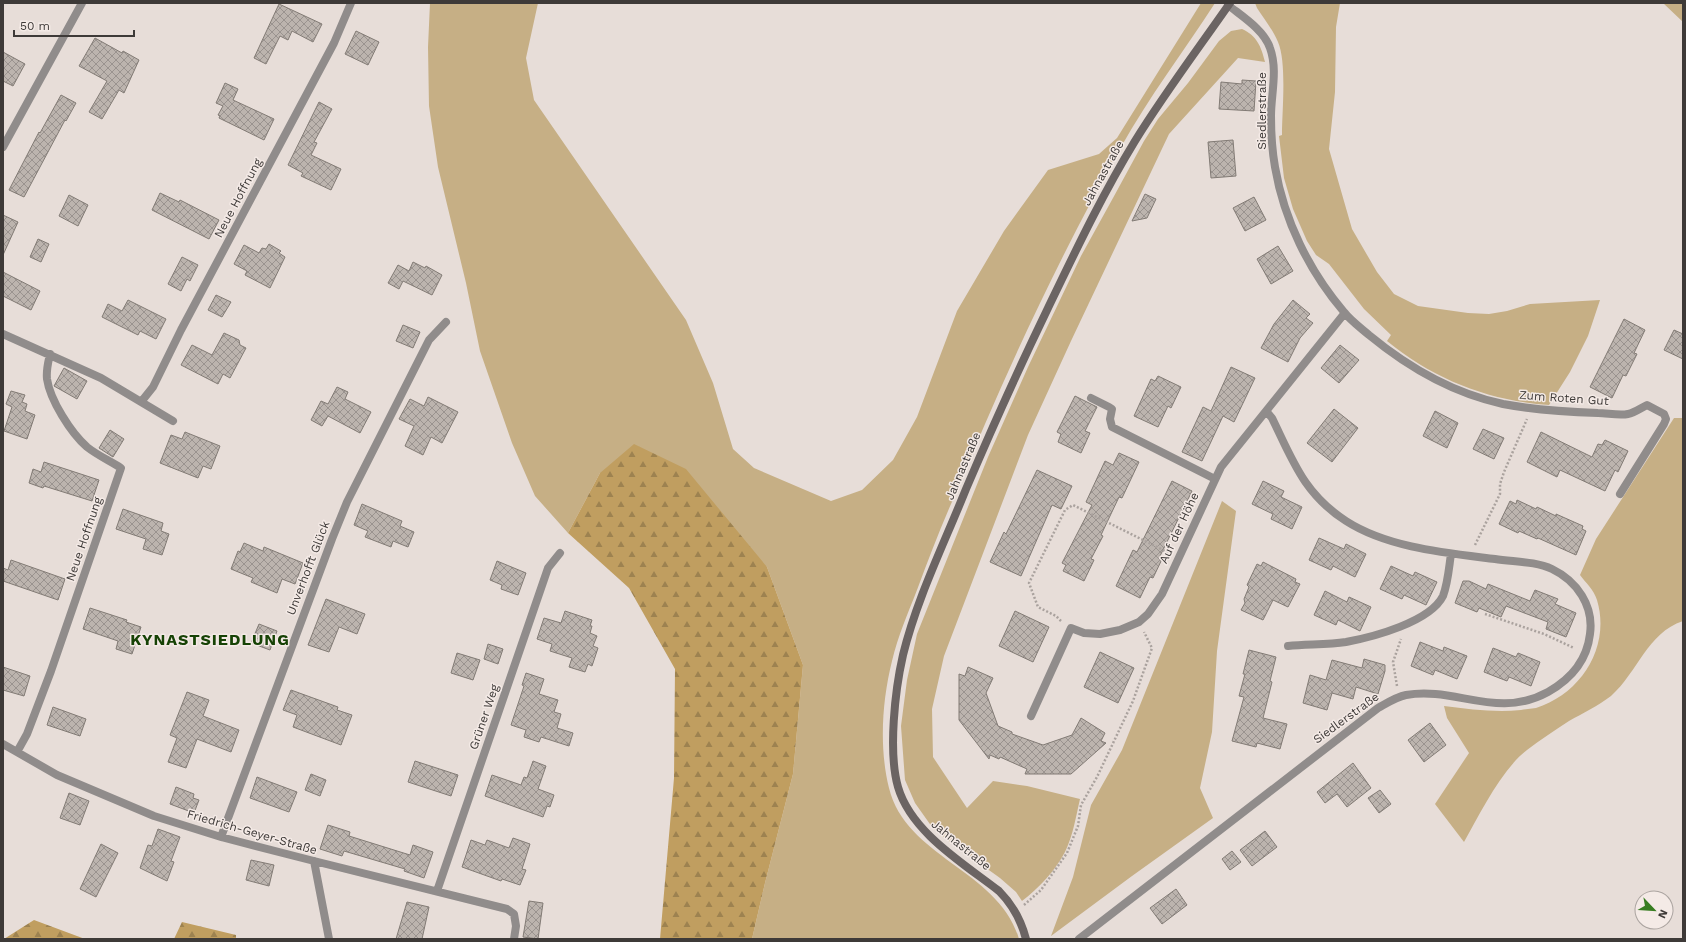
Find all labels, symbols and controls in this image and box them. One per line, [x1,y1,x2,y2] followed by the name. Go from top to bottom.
[14,12,134,38] scale bar
[20,19,50,33] text: 50 m
[1255,72,1269,150] street label: Siedlerstraße
[1079,138,1127,208] street label: Jahnastraße
[211,155,265,240] street label: Neue Hoffnung
[1519,388,1609,408] street label: Zum Roten Gut
[942,430,984,502] street label: Jahnastraße
[1156,490,1202,566] street label: Auf der Höhe
[63,495,105,583] street label: Neue Hoffnung
[284,519,332,617] street label: Unverhofft Glück
[130,630,290,649] district label: KYNASTSIEDLUNG
[466,682,502,752] street label: Grüner Weg
[1310,689,1382,747] street label: Siedlerstraße
[185,807,319,857] street label: Friedrich-Geyer-Straße
[929,817,994,873] street label: Jahnastraße
[1634,890,1674,930] north arrow
[1655,908,1670,920] text: N

